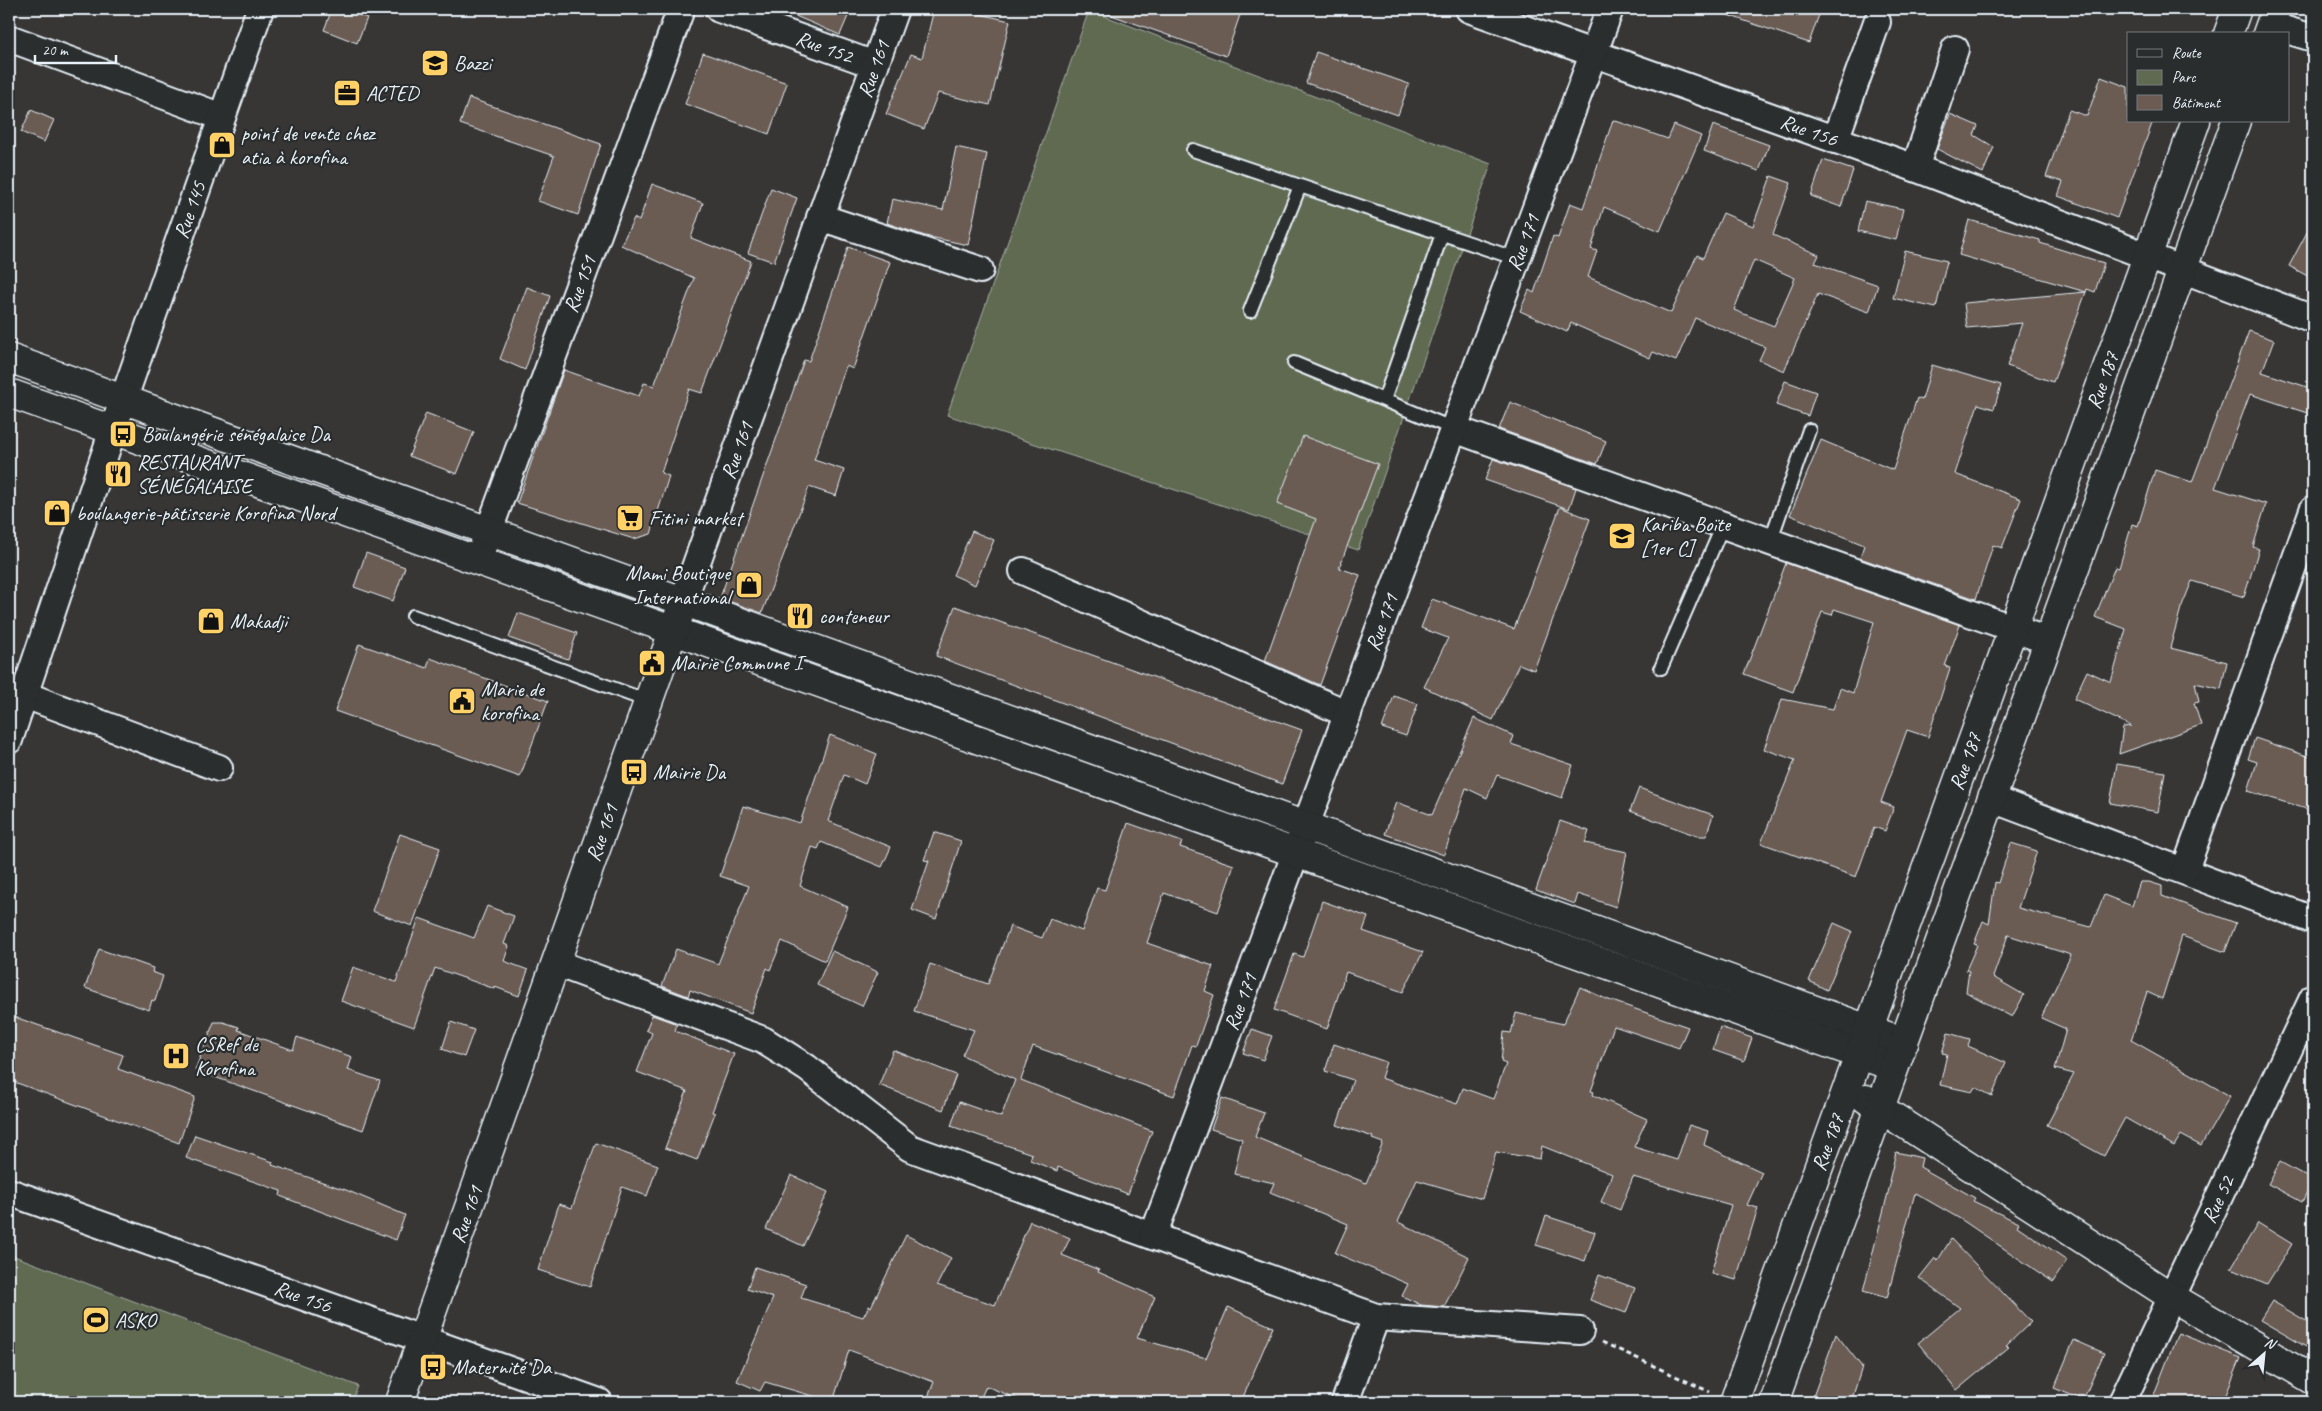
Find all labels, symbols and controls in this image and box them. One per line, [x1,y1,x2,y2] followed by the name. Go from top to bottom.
[792,25,858,70] street label: Rue 152
[35,32,116,64] scale bar
[2127,32,2290,122] legend
[851,36,896,101] street label: Rue 161
[42,41,69,60] text: 20 m
[2172,44,2202,63] text: Route
[420,48,450,78] school or university icon: Bazzi
[454,50,494,76] place label: Bazzi
[2172,68,2196,87] text: Parc
[332,78,362,108] office icon: ACTED
[366,80,420,106] place label: ACTED
[2172,94,2222,113] text: Bâtiment
[1777,108,1842,153] street label: Rue 156
[241,120,377,170] place label: point de vente chez atia à korofina
[207,130,237,160] shop icon: point de vente chez atia à korofina
[168,176,212,242] street label: Rue 145
[1501,209,1546,275] street label: Rue 171
[557,251,603,316] street label: Rue 151
[2080,347,2125,412] street label: Rue 187
[715,417,760,482] street label: Rue 161
[108,419,138,449] bus stop icon: Boulangérie sénégalaise Da
[142,421,331,447] place label: Boulangérie sénégalaise Da
[137,449,255,499] place label: RESTAURANT SÉNÉGALAISE
[103,459,133,489] restaurant icon: RESTAURANT SÉNÉGALAISE
[42,498,72,528] shop icon: boulangerie-pâtisserie Korofina Nord
[76,500,339,526] place label: boulangerie-pâtisserie Korofina Nord
[615,503,645,533] supermarket icon: Fitini market
[649,505,745,531] place label: Fitini market
[1641,511,1732,561] place label: Kariba Boïte [1er C]
[1607,521,1637,551] school or university icon: Kariba Boïte [1er C]
[626,560,733,610] place label: Mami Boutique International
[734,570,764,600] shop icon: Mami Boutique International
[1359,589,1405,654] street label: Rue 171
[785,601,815,631] restaurant icon: conteneur
[819,603,890,629] place label: conteneur
[196,606,226,636] shop icon: Makadji
[230,608,290,634] place label: Makadji
[637,648,667,678] public building icon: Mairie Commune I
[671,650,807,676] place label: Mairie Commune I
[481,676,546,726] place label: Marie de korofina
[447,686,477,716] public building icon: Marie de korofina
[1943,728,1988,793] street label: Rue 187
[619,757,649,787] bus stop icon: Mairie Da
[653,759,727,785] place label: Mairie Da
[580,799,624,865] street label: Rue 161
[1218,968,1263,1034] street label: Rue 171
[195,1031,259,1081] place label: CSRef de Korofina
[161,1041,191,1071] hospital icon: CSRef de Korofina
[1805,1109,1850,1174] street label: Rue 187
[2195,1170,2241,1227] street label: Rue 52
[444,1181,489,1246] street label: Rue 161
[271,1275,335,1319] street label: Rue 156
[81,1305,111,1335] sports icon: ASKO
[115,1307,158,1333] place label: ASKO
[2240,1328,2290,1378] north arrow
[2262,1333,2279,1353] text: N
[418,1352,448,1382] bus stop icon: Maternité Da
[452,1354,553,1380] place label: Maternité Da

